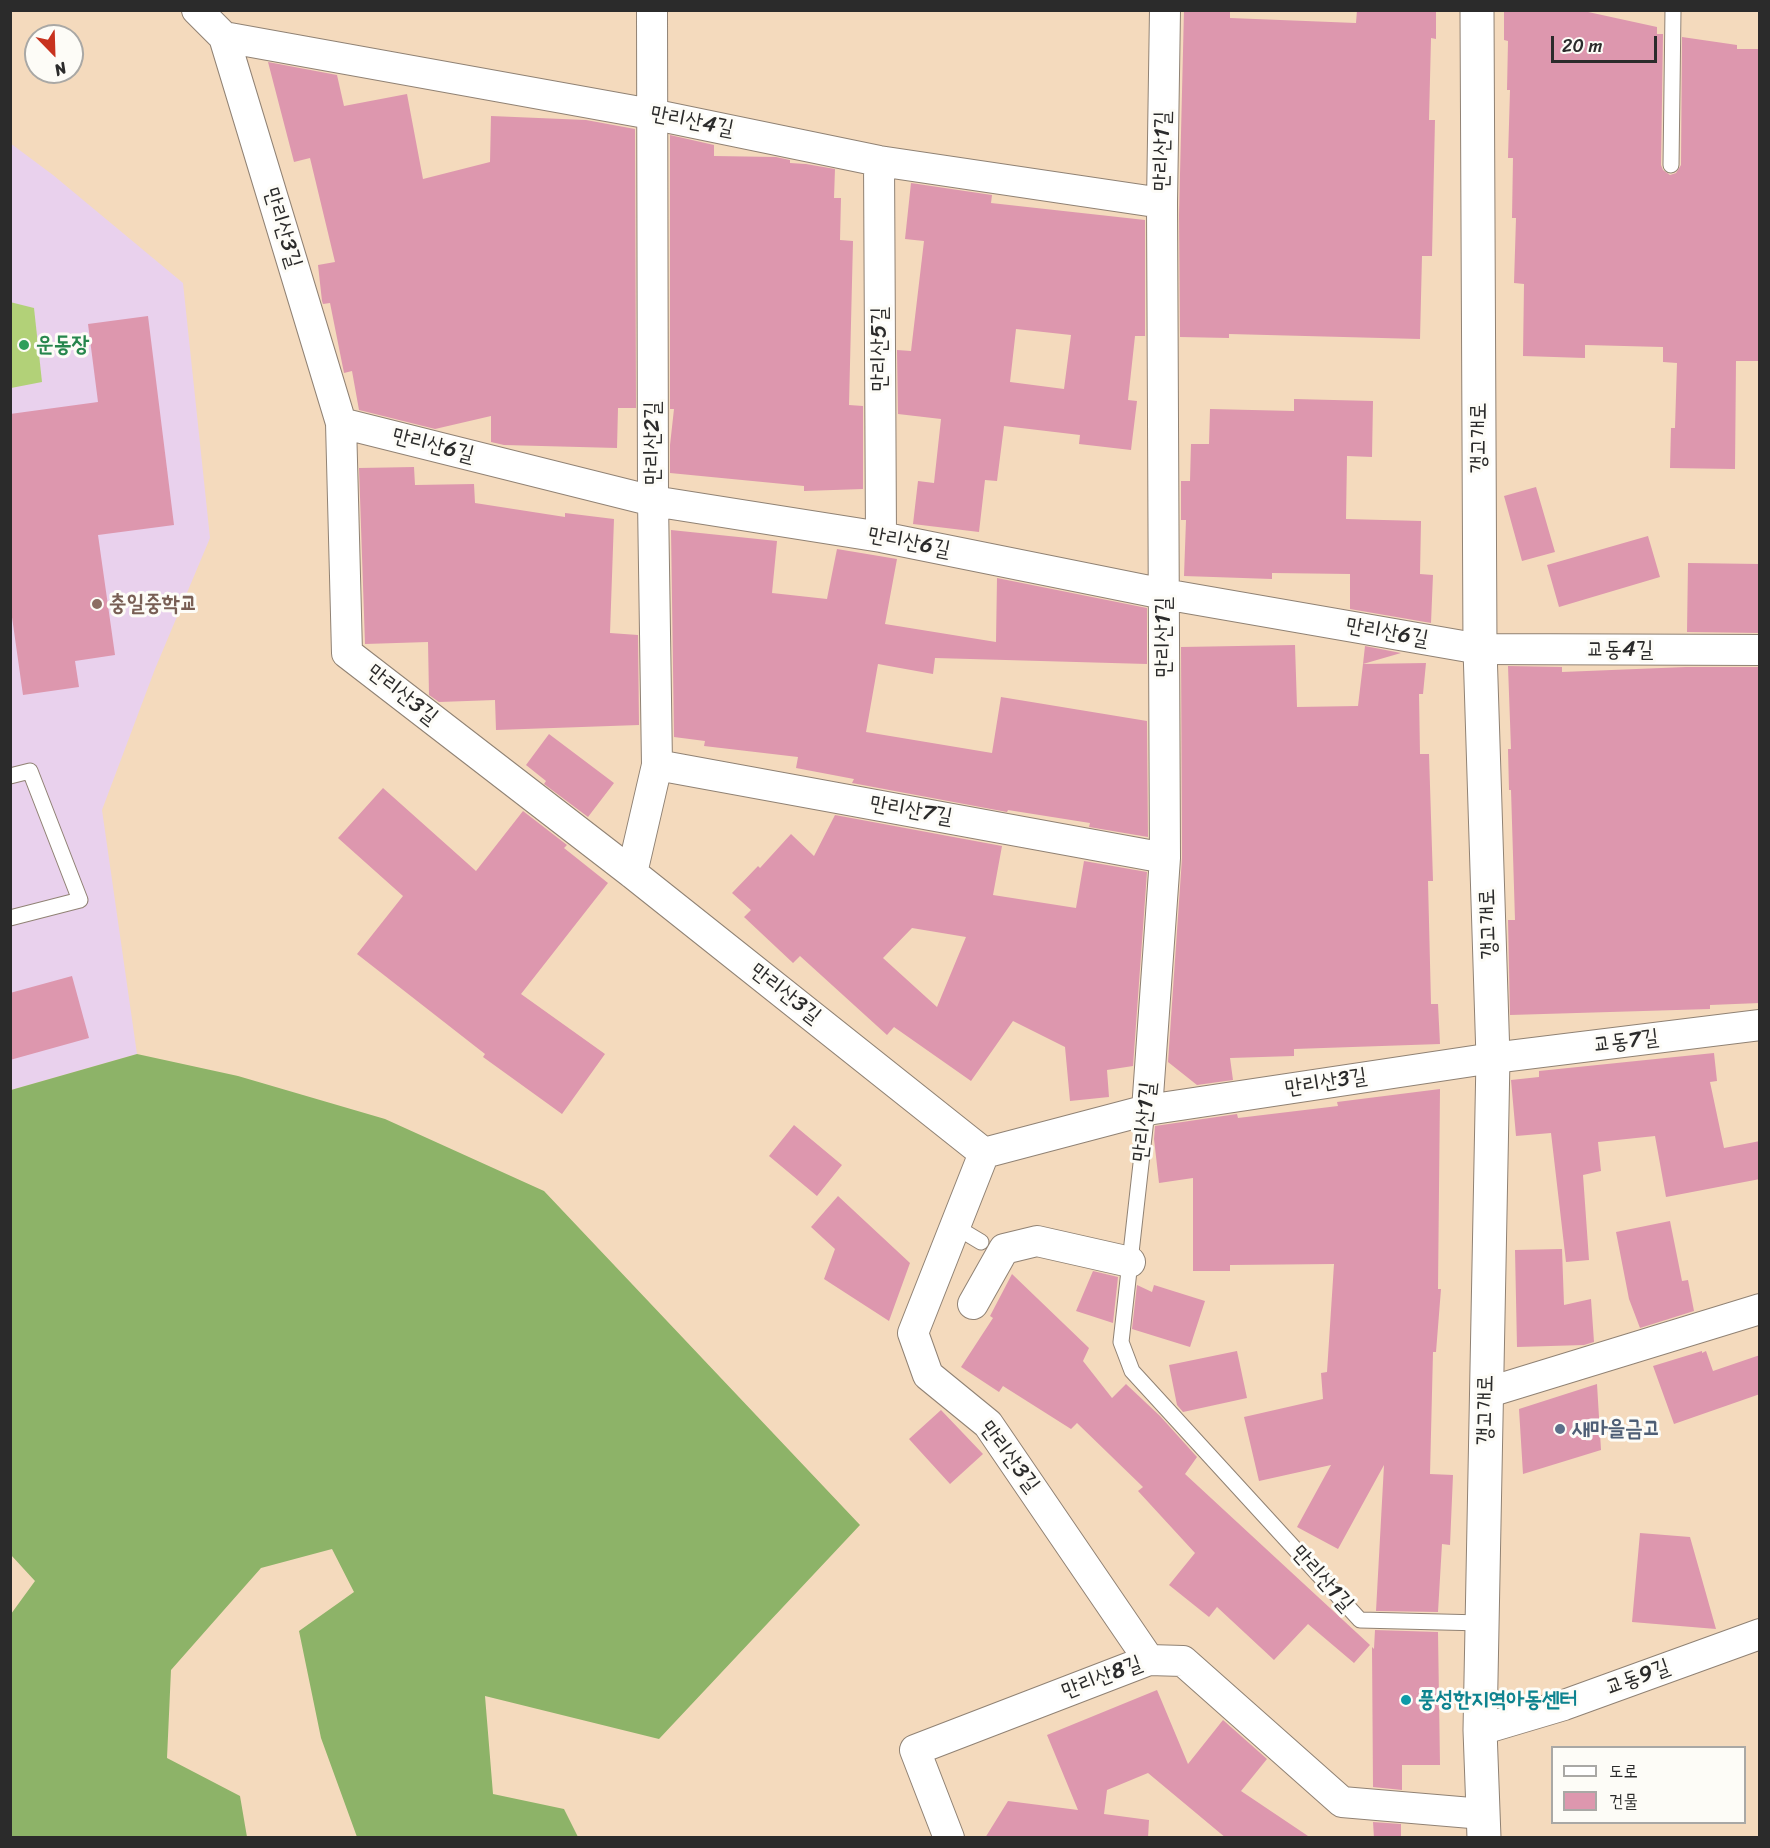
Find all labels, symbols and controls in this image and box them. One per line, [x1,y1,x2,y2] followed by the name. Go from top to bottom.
[24,24,84,84] north arrow
[1554,24,1660,62] scale bar
[1562,30,1602,62] text: 20 m
[50,54,71,85] text: N
[648,101,736,143] street label: 만리산4길
[1149,111,1177,191] street label: 만리산1길
[257,185,307,271] street label: 만리산3길
[867,307,893,391] street label: 만리산5길
[36,332,89,358] place label: 운동장
[17,338,31,352] marker: 운동장
[640,401,666,485] street label: 만리산2길
[1466,403,1492,473] street label: 갱고개로
[389,423,477,469] street label: 만리산6길
[866,522,952,564] street label: 만리산6길
[109,591,198,617] place label: 충일중학교
[90,597,104,611] marker: 충일중학교
[1151,597,1177,677] street label: 만리산1길
[1344,613,1430,653] street label: 만리산6길
[1587,637,1653,663] street label: 교동4길
[361,659,443,731] street label: 만리산3길
[868,791,954,831] street label: 만리산7길
[1475,888,1503,960] street label: 갱고개로
[744,958,826,1030] street label: 만리산3길
[1592,1025,1660,1059] street label: 교동7길
[1283,1063,1369,1103] street label: 만리산3길
[1128,1081,1162,1163] street label: 만리산1길
[1472,1374,1500,1446] street label: 갱고개로
[974,1416,1044,1498] street label: 만리산3길
[1572,1416,1661,1442] place label: 새마을금고
[1553,1422,1567,1436] marker: 새마을금고
[1285,1540,1359,1618] street label: 만리산1길
[1058,1651,1146,1705] street label: 만리산8길
[1602,1654,1674,1702] street label: 교동9길
[1418,1687,1577,1713] place label: 풍성한지역아동센터
[1399,1693,1413,1707] marker: 풍성한지역아동센터
[1551,1746,1746,1824] legend
[1609,1755,1638,1787] text: 도로
[1609,1785,1638,1817] text: 건물

